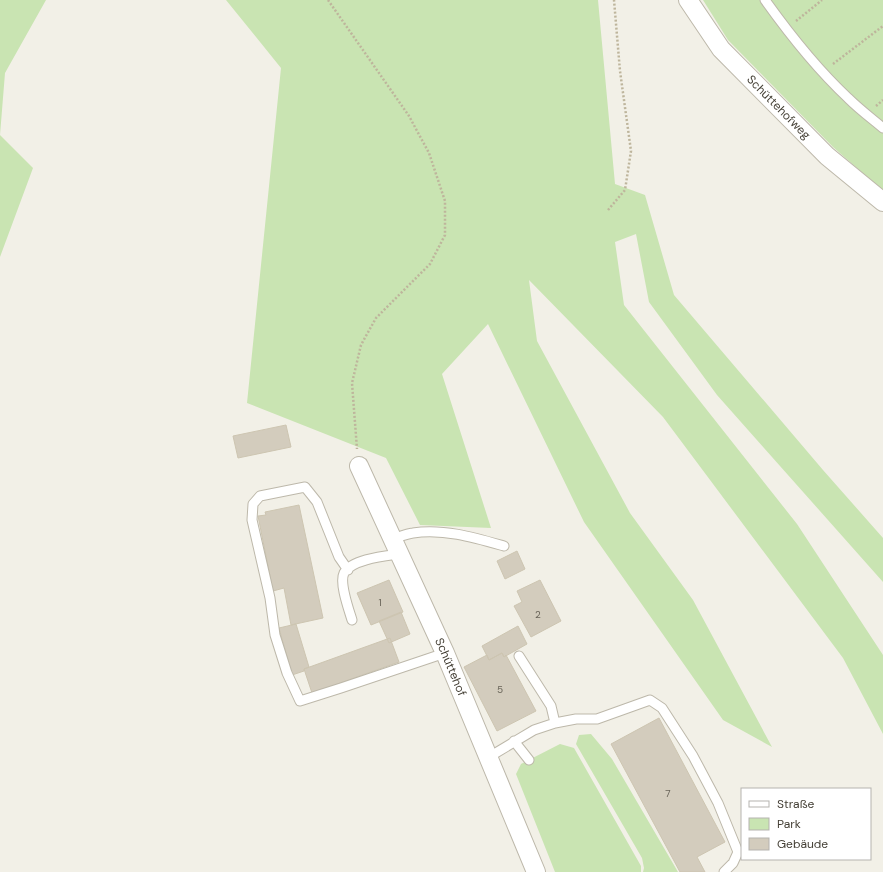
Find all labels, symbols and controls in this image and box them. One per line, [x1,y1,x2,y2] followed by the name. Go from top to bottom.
[743,72,814,143] street label: Schüttehofweg
[378,596,382,609] house number: 1
[535,608,541,621] house number: 2
[431,635,470,699] street label: Schüttehof
[497,683,503,696] house number: 5
[665,787,671,800] house number: 7
[741,788,871,860] legend
[777,796,814,812] text: Straße
[777,816,801,832] text: Park
[777,836,828,852] text: Gebäude

